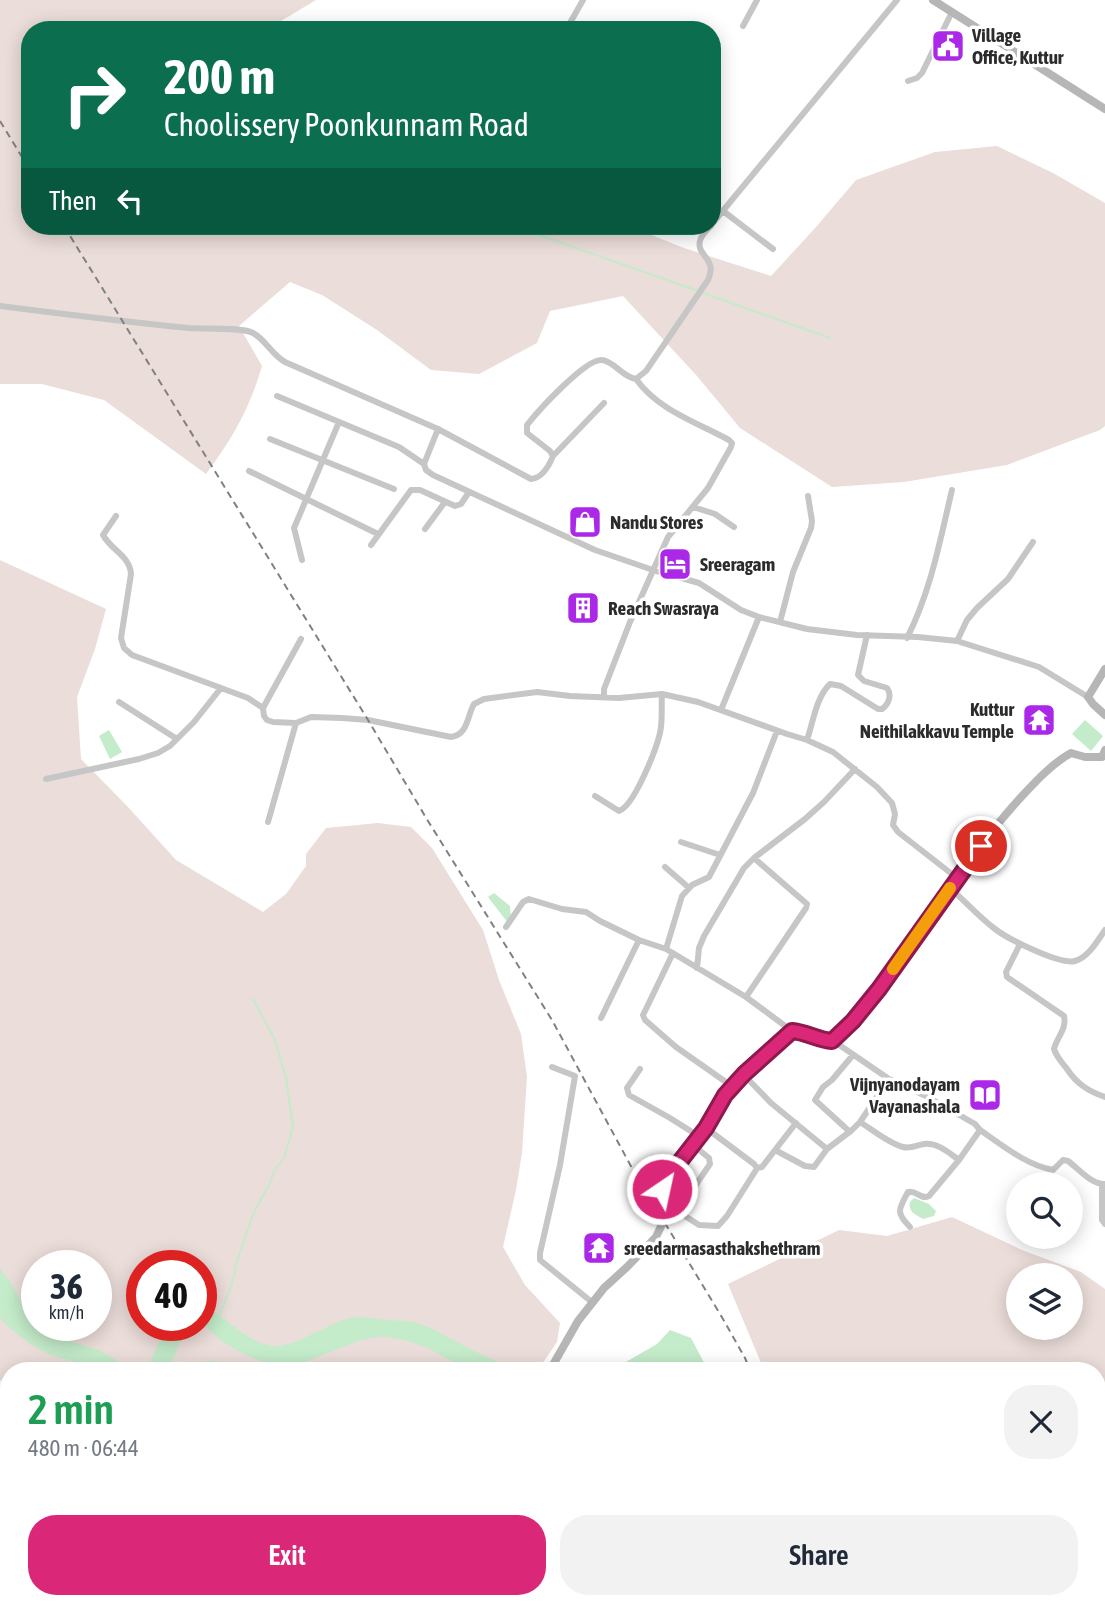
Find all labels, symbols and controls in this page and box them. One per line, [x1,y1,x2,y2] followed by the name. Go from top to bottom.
[971,24,1064,68] place label: Village Office, Kuttur
[929,27,967,65] public building icon: Village Office, Kuttur
[164,48,275,104] text: 200 m
[49,49,140,140] icon: right
[164,106,529,143] text: Choolissery Poonkunnam Road
[111,182,149,220] icon: left
[49,186,97,216] text: Then
[566,503,604,541] shop icon: Nandu Stores
[610,511,703,533] place label: Nandu Stores
[656,545,694,583] hotel icon: Sreeragam
[700,553,775,575] place label: Sreeragam
[564,589,602,627] building icon: Reach Swasraya
[608,597,719,619] place label: Reach Swasraya
[860,698,1014,742] place label: Kuttur Neithilakkavu Temple
[1020,701,1058,739] temple icon: Kuttur Neithilakkavu Temple
[951,816,1011,876] pin
[962,827,1000,865] icon: arrive
[849,1073,960,1117] place label: Vijnyanodayam Vayanashala
[966,1076,1004,1114] library icon: Vijnyanodayam Vayanashala
[625,1152,699,1226] position arrow
[1006,1172,1083,1340] map controls
[1006,1172,1083,1249] button: search
[580,1229,618,1267] temple icon: sreedarmasasthakshethram
[624,1237,820,1259] place label: sreedarmasasthakshethram
[126,1250,217,1341] speed limit sign: 40
[1006,1263,1083,1340] button: layers
[50,1266,83,1306] text: 36
[49,1302,84,1323] text: km/h
[28,1385,114,1433] text: 2 min
[1004,1385,1078,1459] button: close
[28,1435,139,1461] text: 480 m · 06:44
[28,1515,546,1595] button: Exit
[560,1515,1078,1595] button: Share

